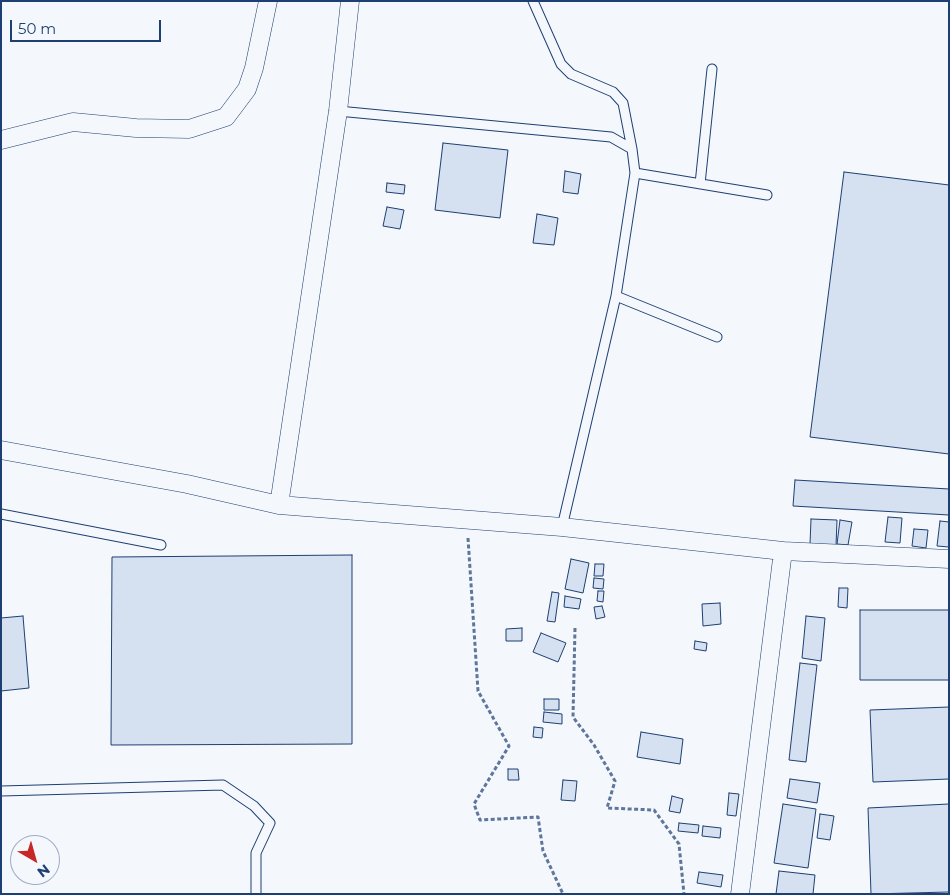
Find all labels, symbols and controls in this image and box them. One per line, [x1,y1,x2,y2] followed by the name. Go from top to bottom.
[12,10,164,42] scale bar
[18,19,56,38] text: 50 m
[10,835,60,885] north arrow
[34,860,54,882] text: N

